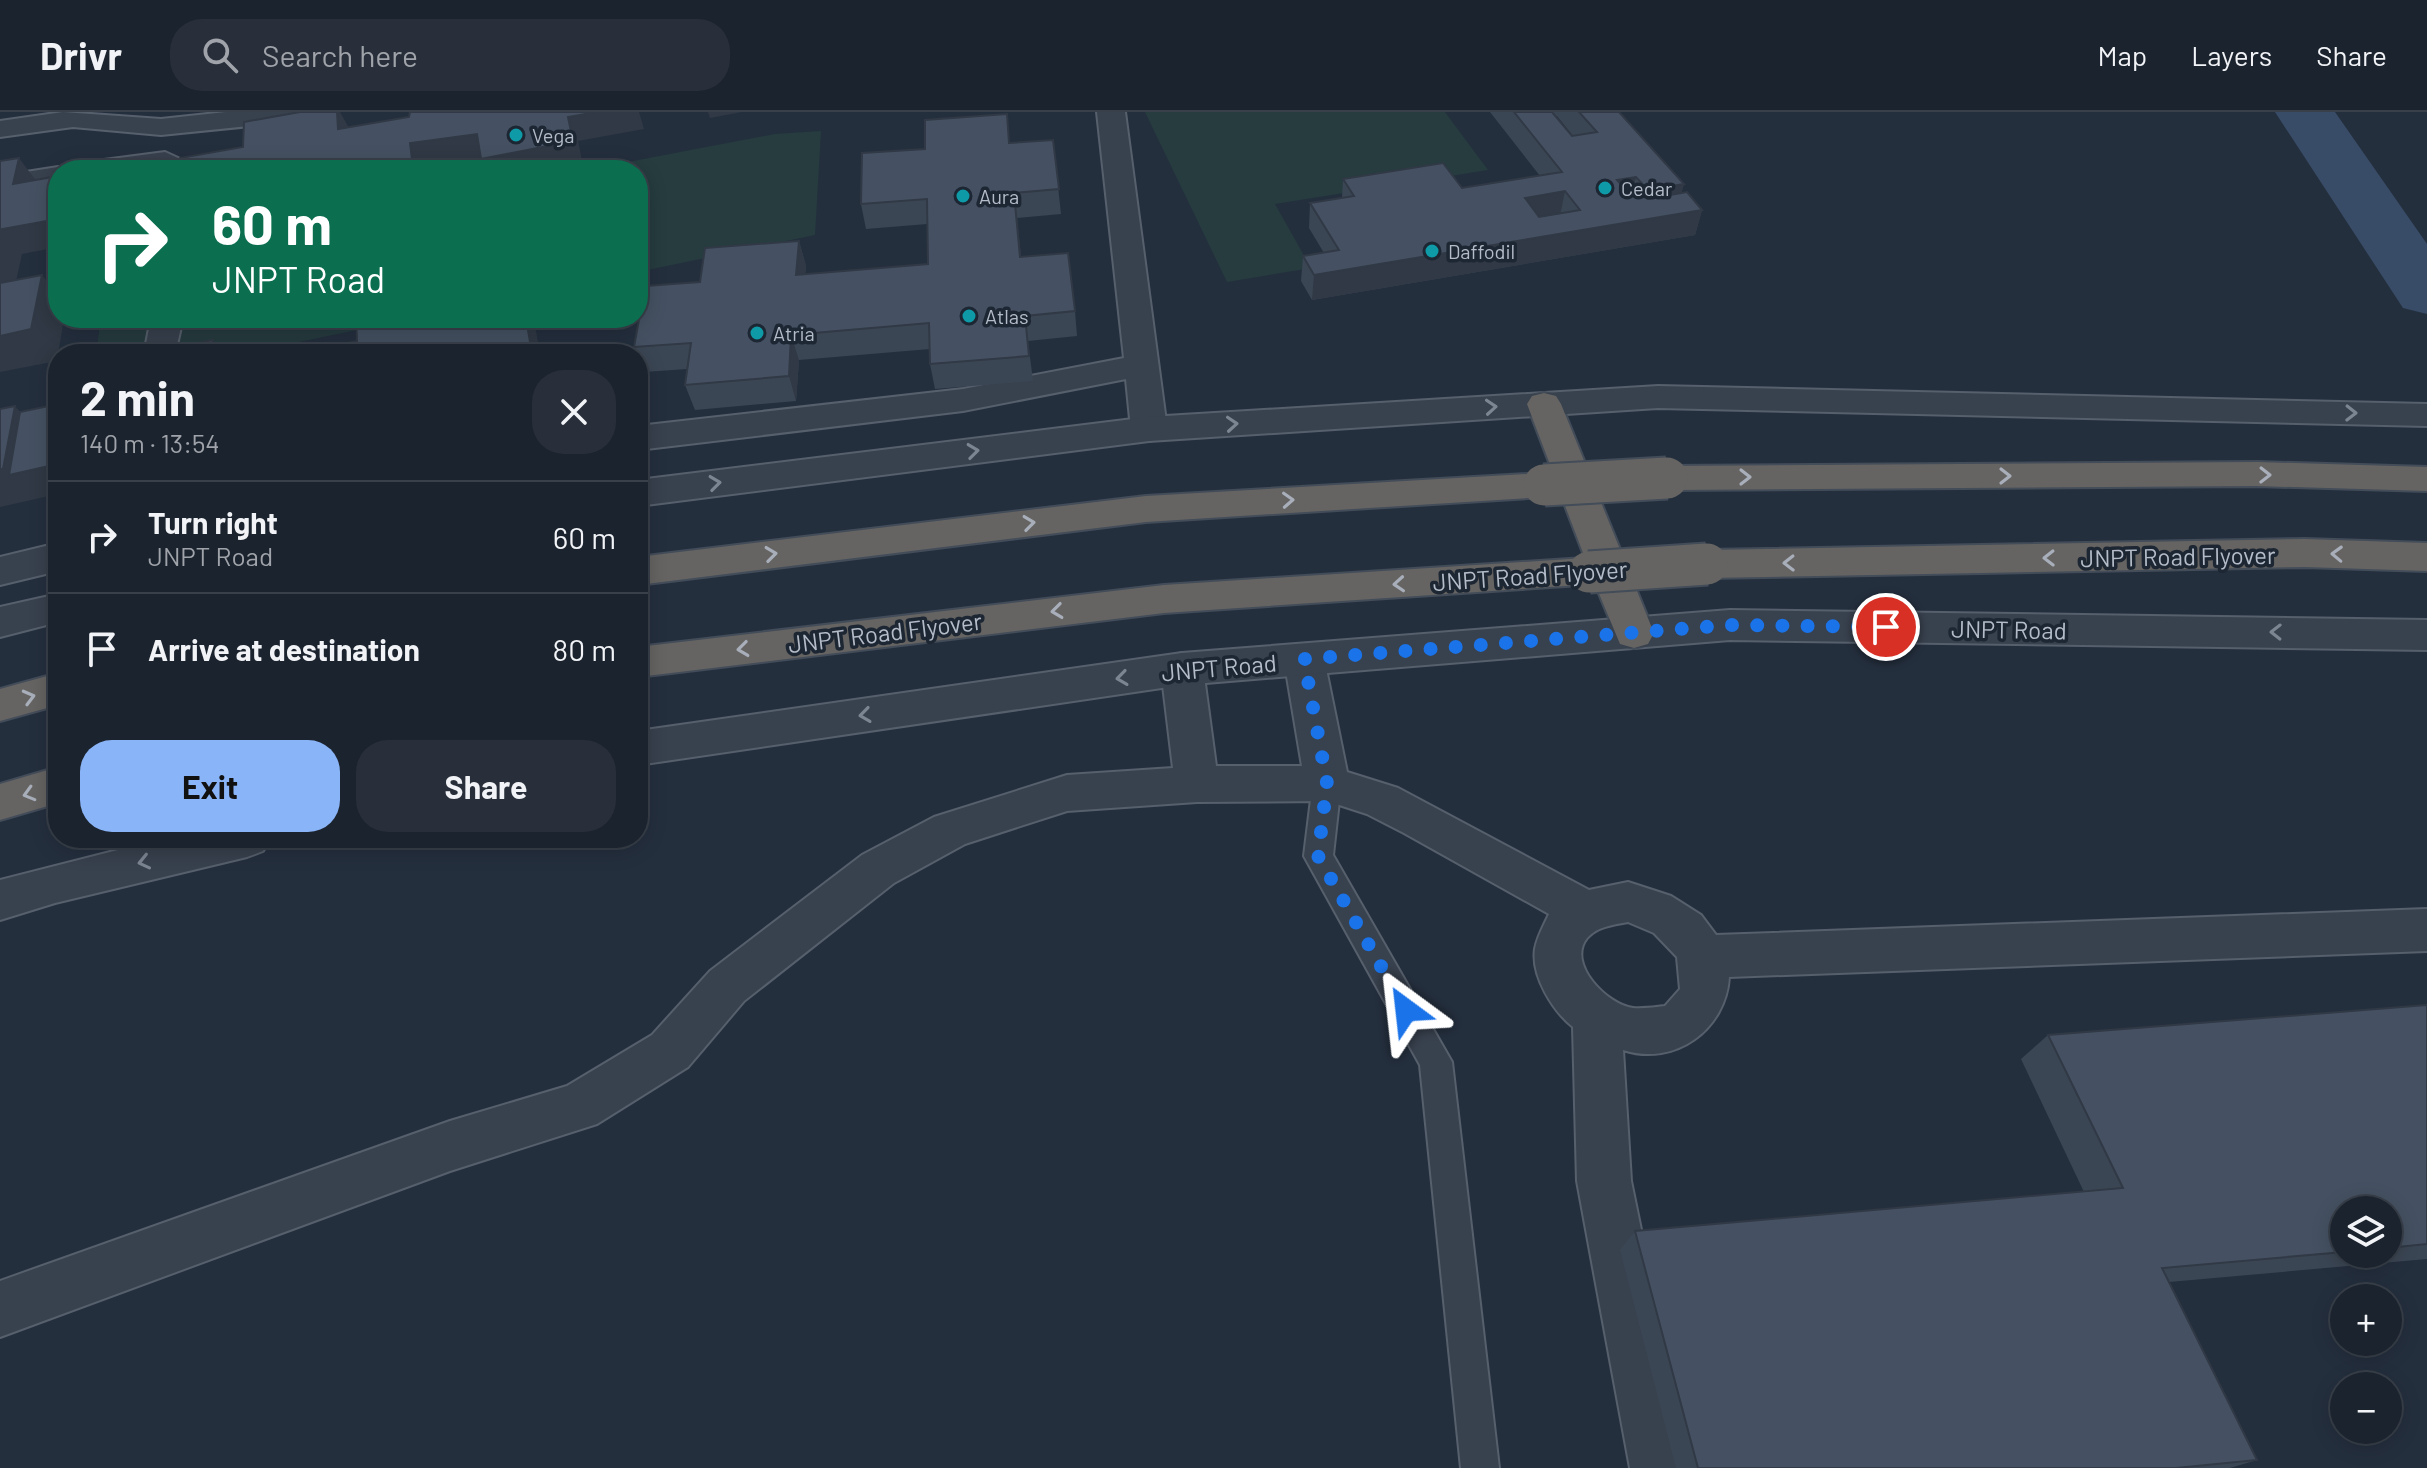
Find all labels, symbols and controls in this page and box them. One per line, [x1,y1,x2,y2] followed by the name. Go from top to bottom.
[170,19,730,91] search box
[40,32,122,78] text: Drivr
[198,33,242,77] icon: search
[262,37,418,73] text: Search here
[2097,38,2147,72] text: Map
[2191,38,2272,72] text: Layers
[2316,38,2387,72] text: Share
[532,123,574,147] place label: Vega
[507,126,525,144] marker: Vega
[1621,176,1672,200] place label: Cedar
[1596,179,1614,197] marker: Cedar
[979,184,1019,208] place label: Aura
[954,187,972,205] marker: Aura
[212,189,332,256] text: 60 m
[80,192,184,296] icon: right
[1448,239,1515,263] place label: Daffodil
[1423,242,1441,260] marker: Daffodil
[212,257,385,300] text: JNPT Road
[985,304,1029,328] place label: Atlas
[960,307,978,325] marker: Atlas
[773,321,815,345] place label: Atria
[748,324,766,342] marker: Atria
[80,368,195,426] text: 2 min
[532,370,616,454] button: close
[1485,399,1498,416] one-way arrow
[2345,404,2358,422] one-way arrow
[1226,416,1239,433] one-way arrow
[80,427,220,458] text: 140 m · 13:54
[966,443,980,460] one-way arrow
[2259,466,2272,483] one-way arrow
[1999,467,2012,485] one-way arrow
[1739,468,1752,486] one-way arrow
[709,475,722,492] one-way arrow
[1282,492,1295,509] one-way arrow
[148,504,278,540] text: Turn right
[80,515,124,559] icon: right
[1022,515,1036,532] one-way arrow
[553,519,616,555] text: 60 m
[148,540,273,571] text: JNPT Road
[2080,540,2276,572] street label: JNPT Road Flyover
[765,546,778,563] one-way arrow
[2330,546,2343,563] one-way arrow
[2042,549,2055,567] one-way arrow
[1432,554,1629,596] street label: JNPT Road Flyover
[1782,554,1795,572] one-way arrow
[1392,575,1405,592] one-way arrow
[1852,593,1920,661] pin
[1050,603,1063,620] one-way arrow
[1864,605,1908,649] icon: arrive
[786,606,984,658] street label: JNPT Road Flyover
[1951,613,2067,645] street label: JNPT Road
[2269,623,2282,641] one-way arrow
[80,627,124,671] icon: arrive
[148,631,420,667] text: Arrive at destination
[553,631,616,667] text: 80 m
[736,641,749,658] one-way arrow
[1160,648,1278,686] street label: JNPT Road
[1116,669,1129,686] one-way arrow
[22,689,35,706] one-way arrow
[858,706,872,723] one-way arrow
[80,740,340,832] button: Exit
[356,740,616,832] button: Share
[23,784,36,801] one-way arrow
[137,853,151,870] one-way arrow
[1364,968,1448,1052] position arrow
[2330,1196,2402,1444] map controls
[2330,1196,2402,1268] button: layers
[2330,1284,2402,1356] button: +
[2330,1372,2402,1444] button: −

